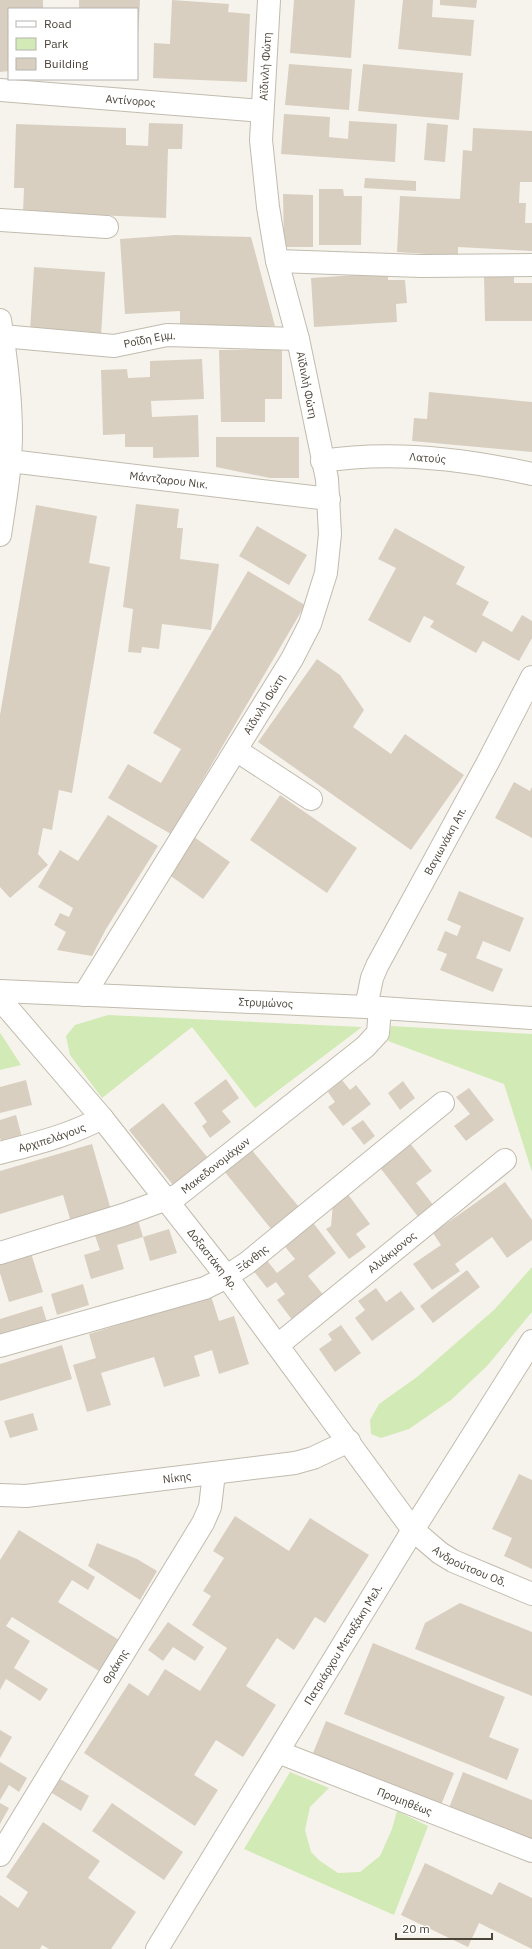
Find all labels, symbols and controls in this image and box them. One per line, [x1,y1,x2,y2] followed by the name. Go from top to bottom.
[8,8,138,80] legend
[44,16,72,31] text: Road
[256,32,274,101] street label: Αϊδινλή Φώτη
[44,36,69,51] text: Park
[44,56,89,71] text: Building
[105,91,156,109] street label: Αντίνορος
[122,328,176,351] street label: Ροΐδη Εμμ.
[294,350,320,420] street label: Αϊδινλή Φώτη
[409,450,447,466] street label: Λατούς
[129,468,209,492] street label: Μάντζαρου Νικ.
[240,671,288,737] street label: Αϊδινλή Φώτη
[421,805,469,877] street label: Βαγιωνάκη Απ.
[238,994,293,1011] street label: Στρυμώνος
[17,1120,87,1155] street label: Αρχιπελάγους
[178,1134,253,1197] street label: Μακεδονομάχων
[184,1225,241,1293] street label: Δοξαστάκη Αρ.
[365,1228,419,1276] street label: Αλιάκμονος
[234,1241,271,1275] street label: Ξάνθης
[162,1469,192,1486] street label: Νίκης
[430,1543,509,1590] street label: Ανδρούτσου Οδ.
[301,1581,385,1707] street label: Πατριάρχου Μεταξάκη Μελ.
[99,1646,131,1686] street label: Θράκης
[375,1784,434,1818] street label: Προμηθέως
[396,1915,492,1941] scale bar
[402,1921,430,1936] text: 20 m

